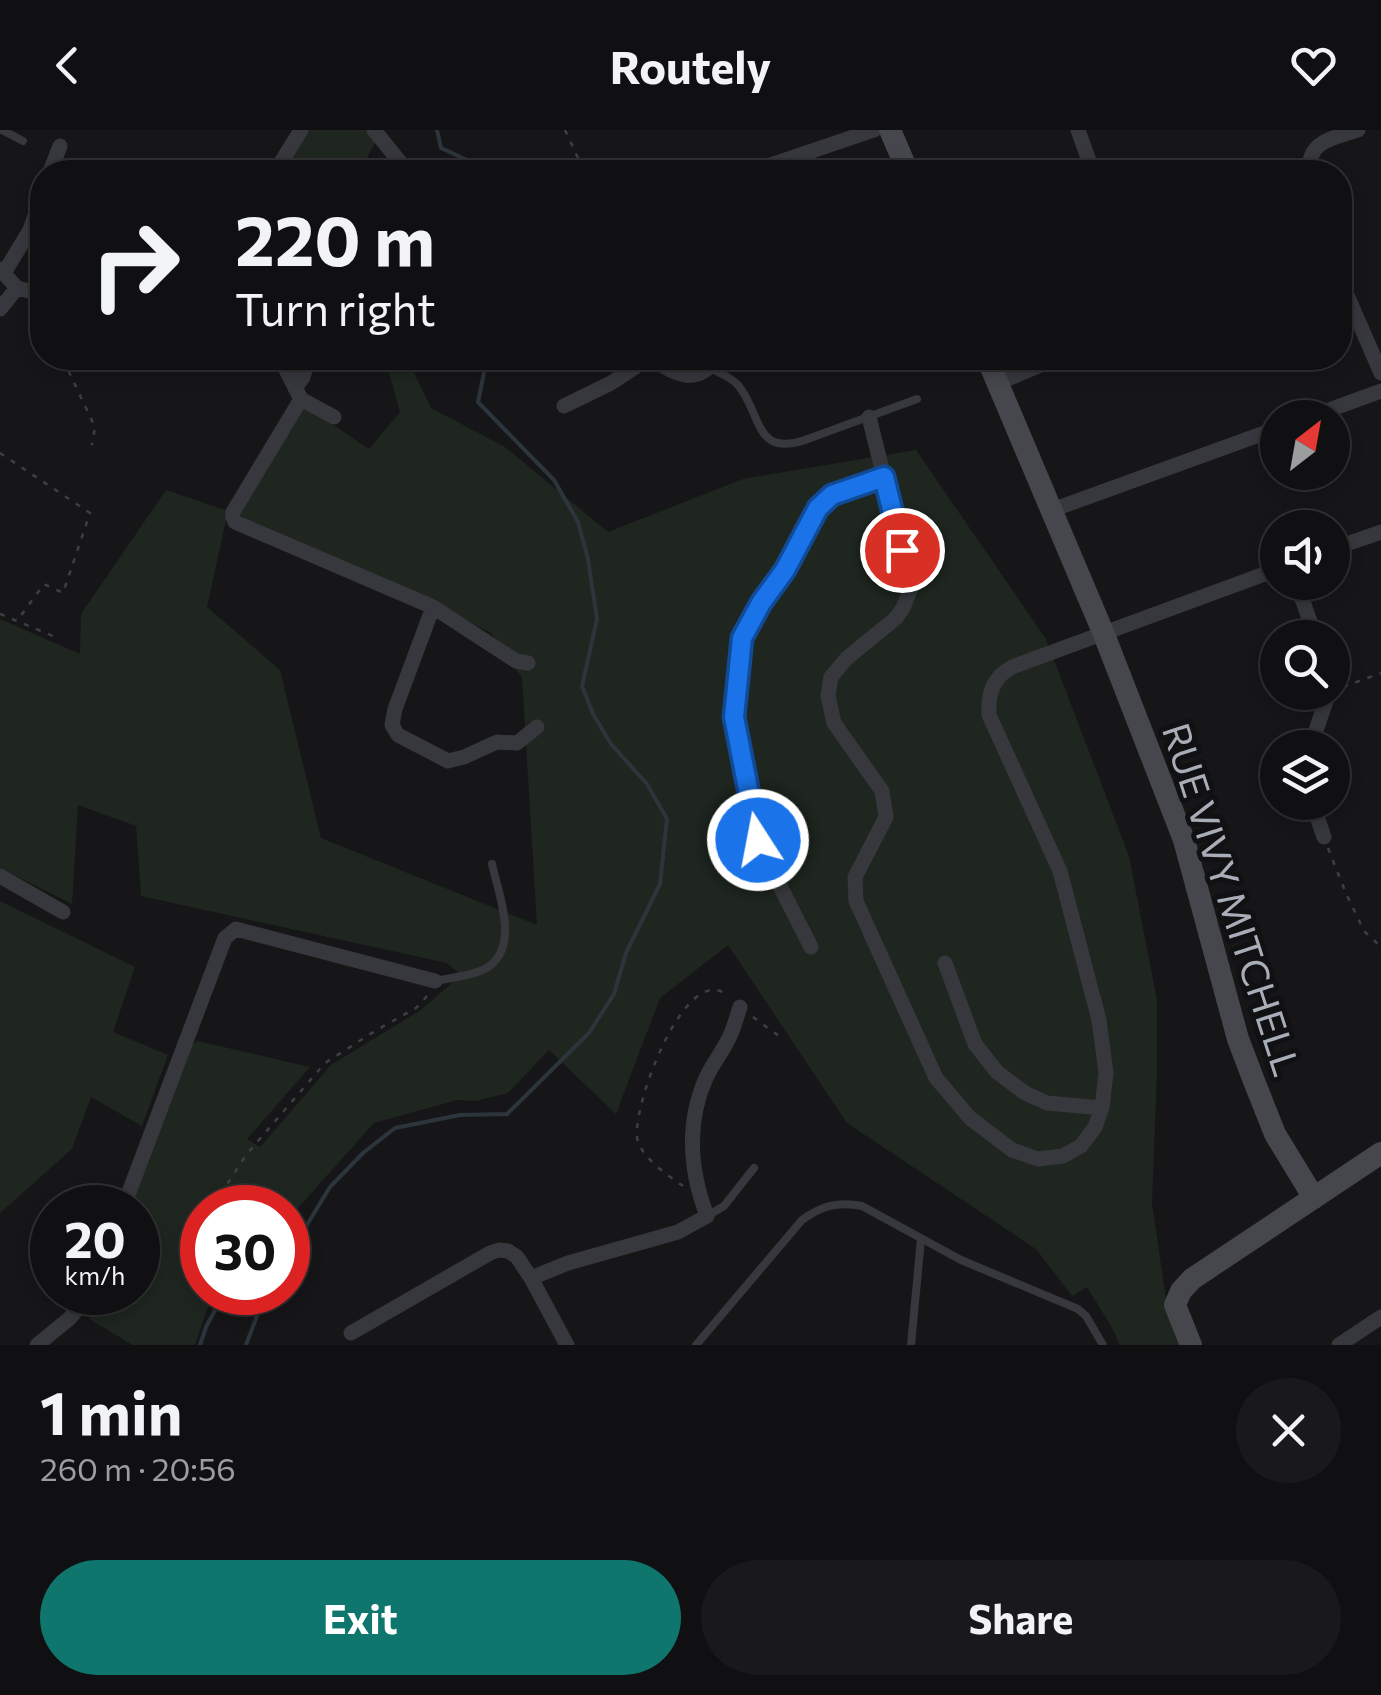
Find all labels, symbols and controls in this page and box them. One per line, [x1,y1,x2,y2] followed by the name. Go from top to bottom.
[40,38,95,93] icon: back
[610,38,771,93] text: Routely
[1286,38,1341,93] icon: heart
[235,195,435,280] text: 220 m
[70,200,200,330] icon: right
[235,280,436,335] text: Turn right
[1260,400,1350,490] north arrow
[1260,400,1350,820] map controls
[860,508,945,593] pin
[1260,510,1350,600] button: sound
[875,523,930,578] icon: arrive
[1260,620,1350,710] button: search
[1154,717,1312,1081] street label: RUE VIVY MITCHELL
[1260,730,1350,820] button: layers
[706,788,810,892] position arrow
[180,1185,310,1315] speed limit sign: 30
[64,1207,126,1268] text: 20
[65,1260,125,1290] text: km/h
[40,1374,182,1447] text: 1 min
[1236,1378,1341,1483] button: close
[40,1448,236,1488] text: 260 m · 20:56
[40,1560,681,1675] button: Exit
[701,1560,1341,1675] button: Share

